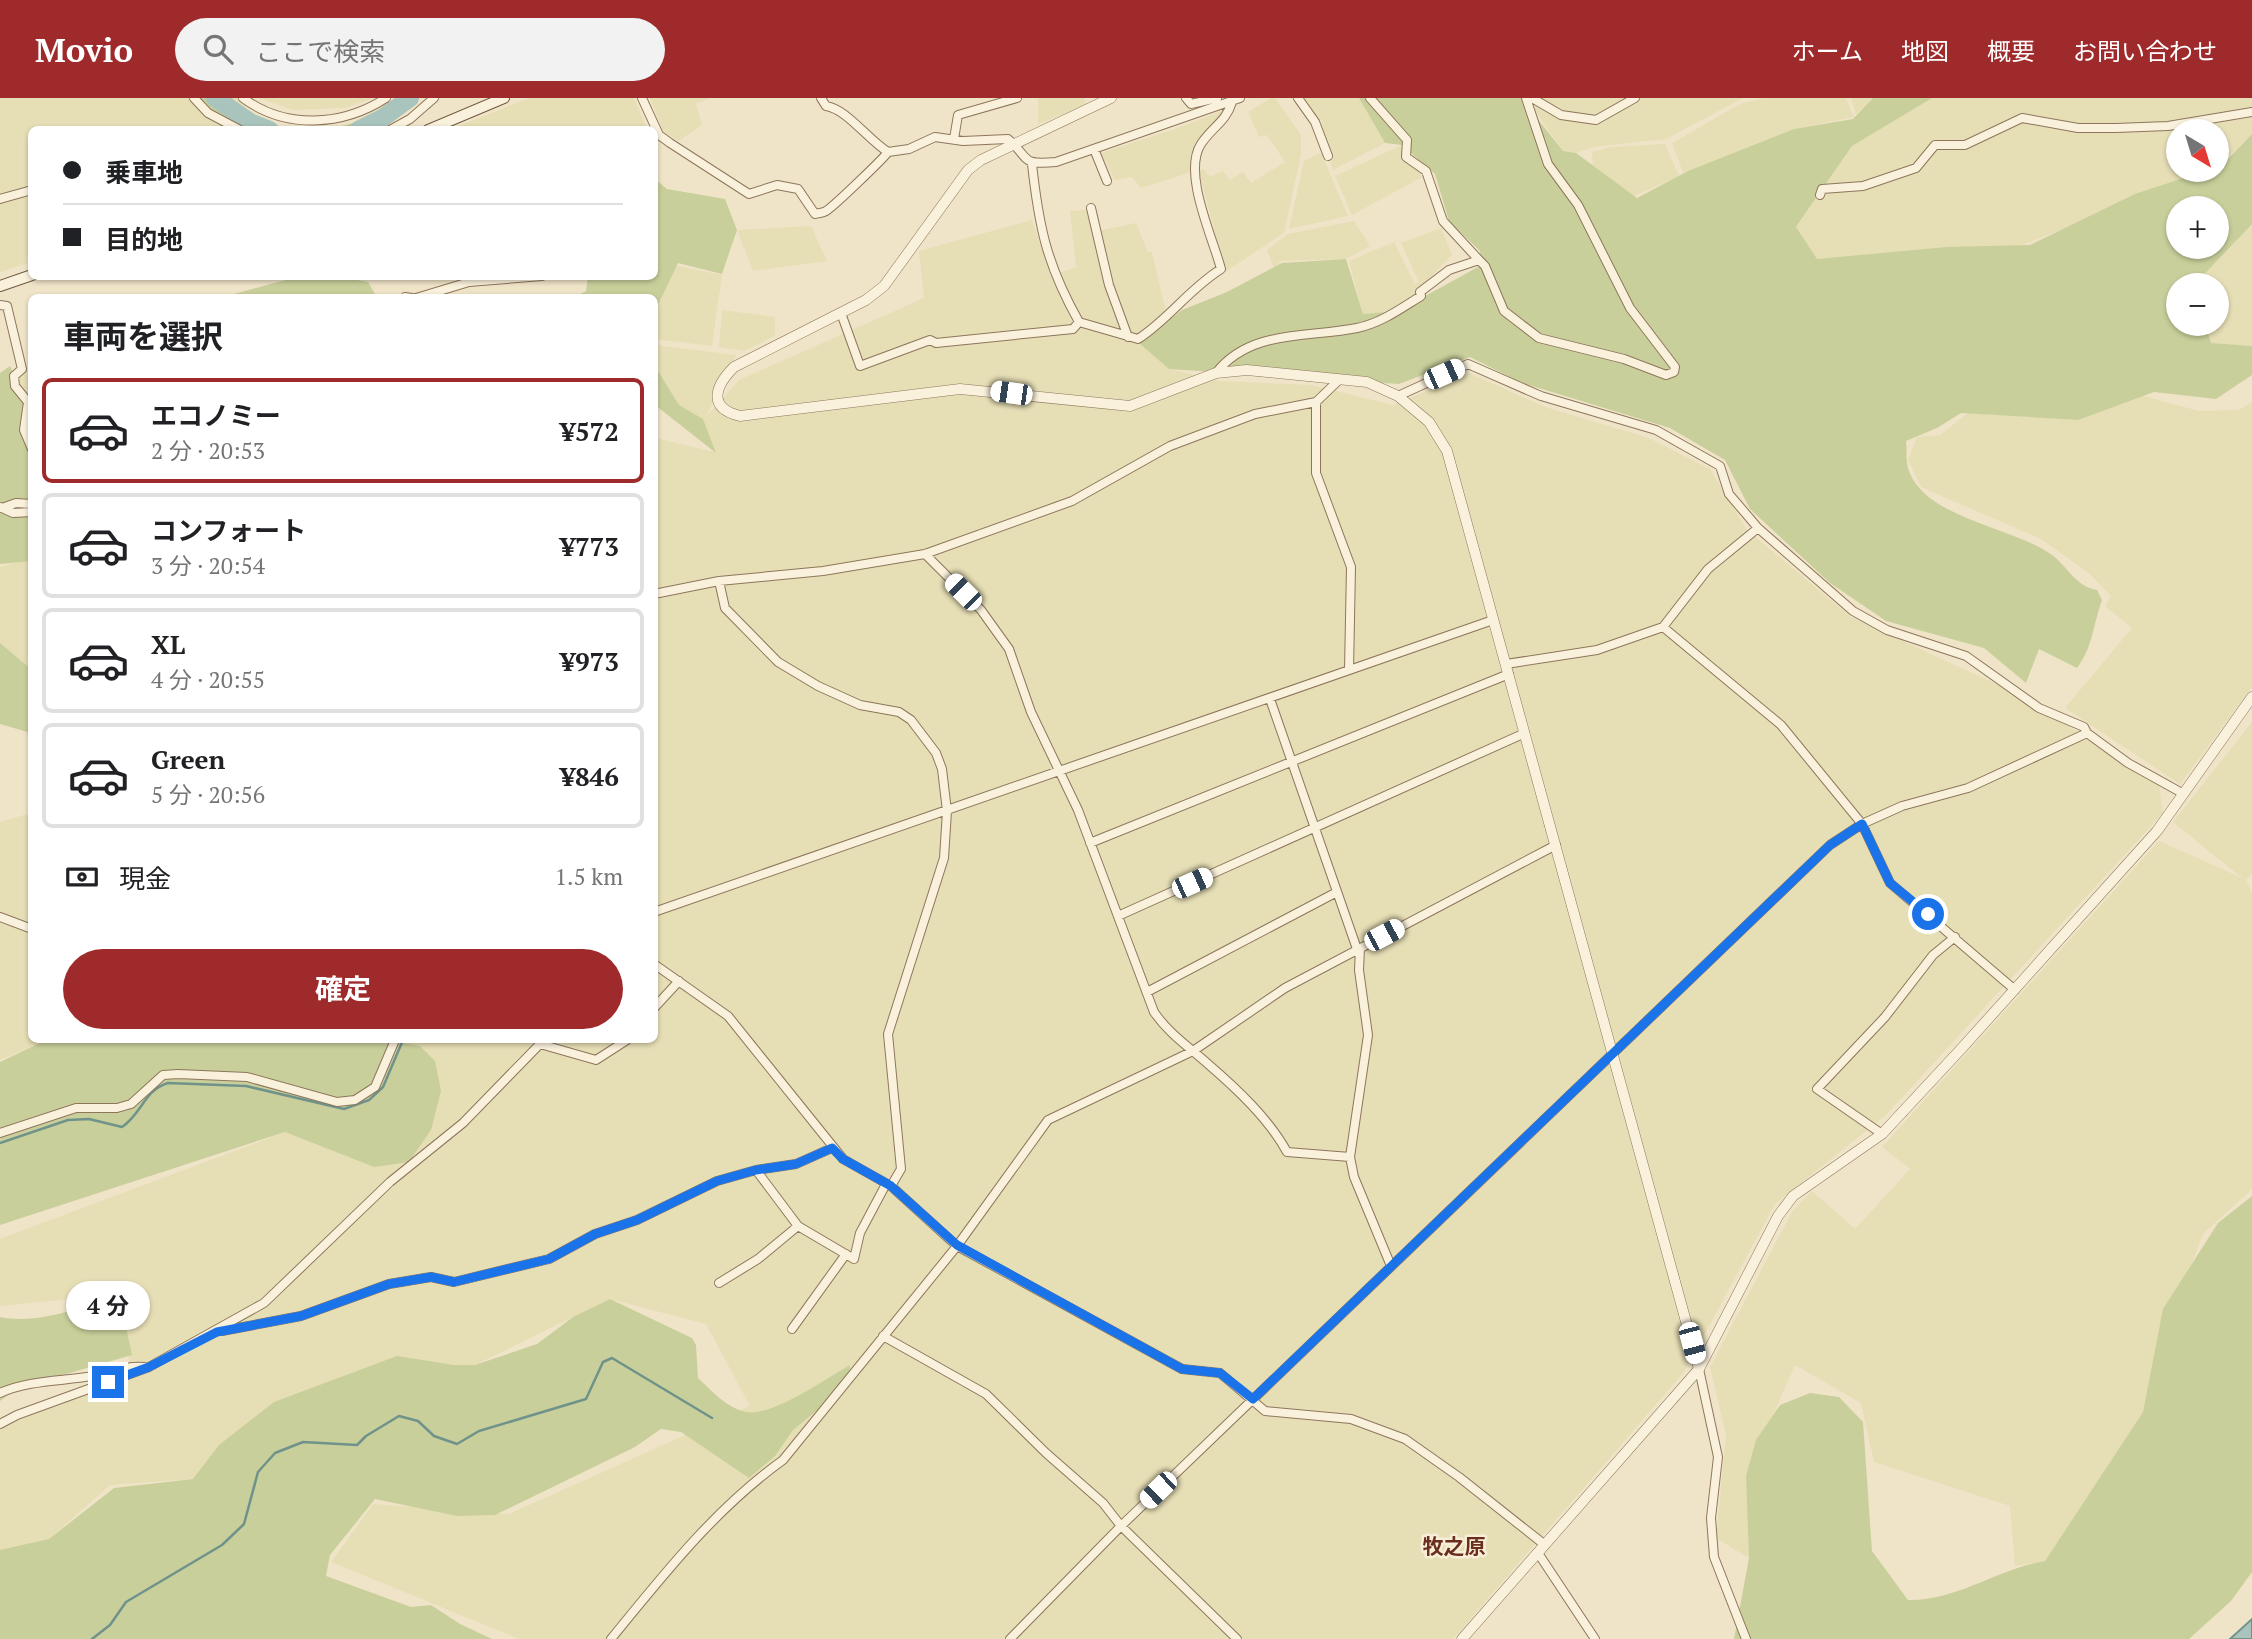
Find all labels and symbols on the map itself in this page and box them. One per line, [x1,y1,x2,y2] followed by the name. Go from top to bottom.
[2166,119,2230,182] north arrow
[1421,356,1468,392] car
[989,380,1034,406] car
[941,570,986,614] car
[1169,865,1216,901] car
[1912,898,1944,930] route start
[1361,916,1408,954] car
[66,1280,150,1330] callout: 4 分
[1677,1320,1708,1366] car
[92,1366,124,1398] route end
[1136,1468,1181,1512] car
[1423,1532,1486,1560] district label: 牧之原

